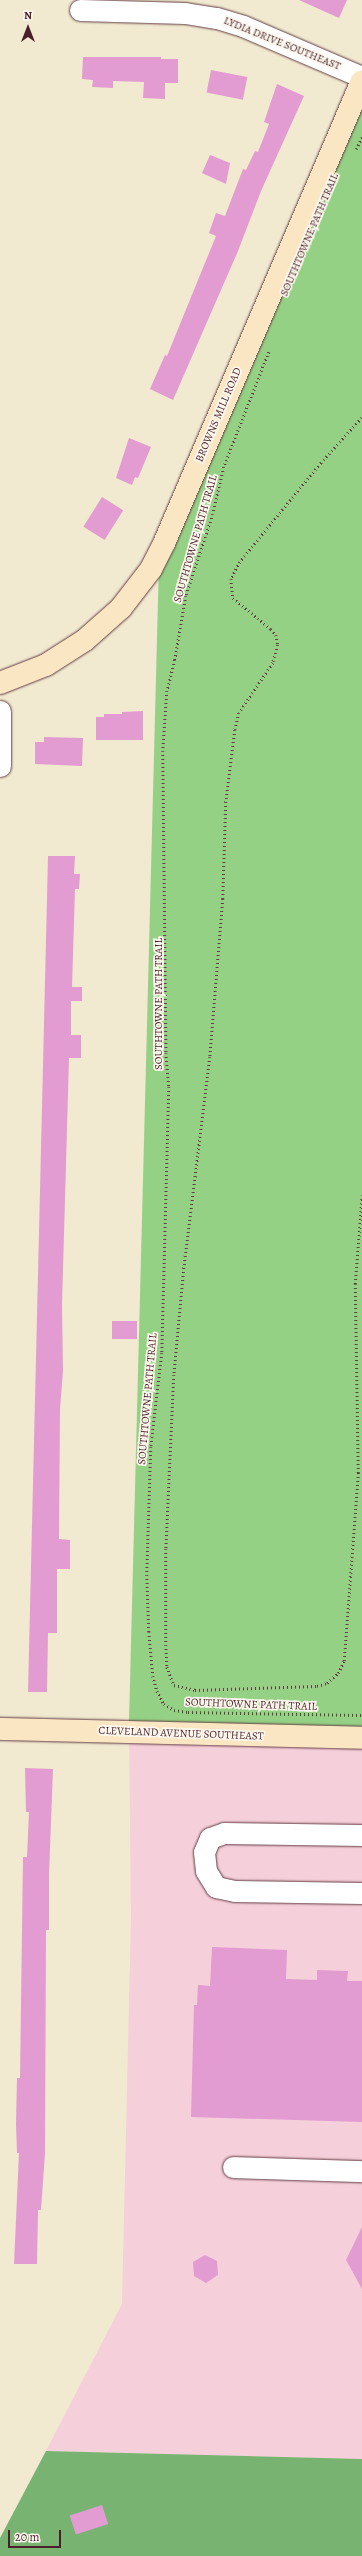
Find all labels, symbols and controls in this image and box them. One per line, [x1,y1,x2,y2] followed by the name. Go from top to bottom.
[8,8,48,48] north arrow
[24,8,32,23] text: N
[222,14,342,74] street label: LYDIA DRIVE SOUTHEAST
[278,172,342,298] street label: SOUTHTOWNE PATH TRAIL
[193,366,245,464] street label: BROWNS MILL ROAD
[171,474,221,604] street label: SOUTHTOWNE PATH TRAIL
[152,938,166,1070] street label: SOUTHTOWNE PATH TRAIL
[136,1333,160,1465] street label: SOUTHTOWNE PATH TRAIL
[185,1696,317,1714] street label: SOUTHTOWNE PATH TRAIL
[98,1725,264,1743] street label: CLEVELAND AVENUE SOUTHEAST
[10,2522,63,2548] scale bar
[15,2529,39,2545] text: 20 m

